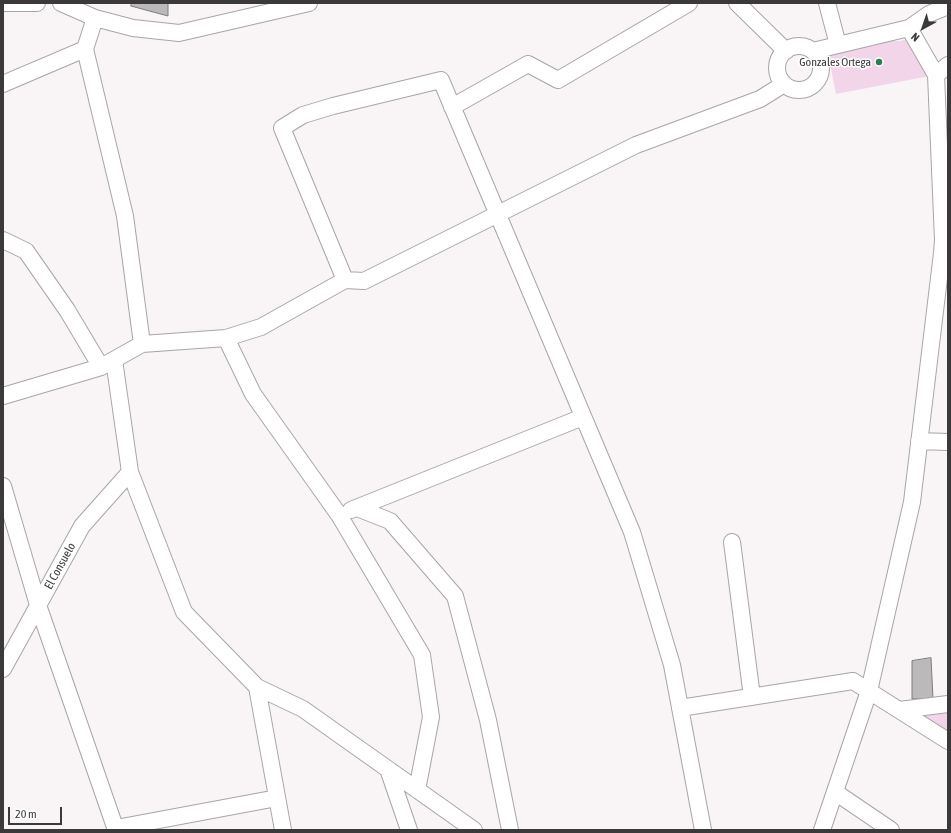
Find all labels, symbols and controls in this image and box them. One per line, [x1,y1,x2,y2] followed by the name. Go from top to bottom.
[903,8,943,48] north arrow
[909,31,922,44] text: N
[799,55,871,69] place label: Gonzales Ortega
[874,57,884,67] marker: Gonzales Ortega
[41,540,79,592] street label: El Consuelo
[10,799,64,825] scale bar
[15,807,37,821] text: 20 m

